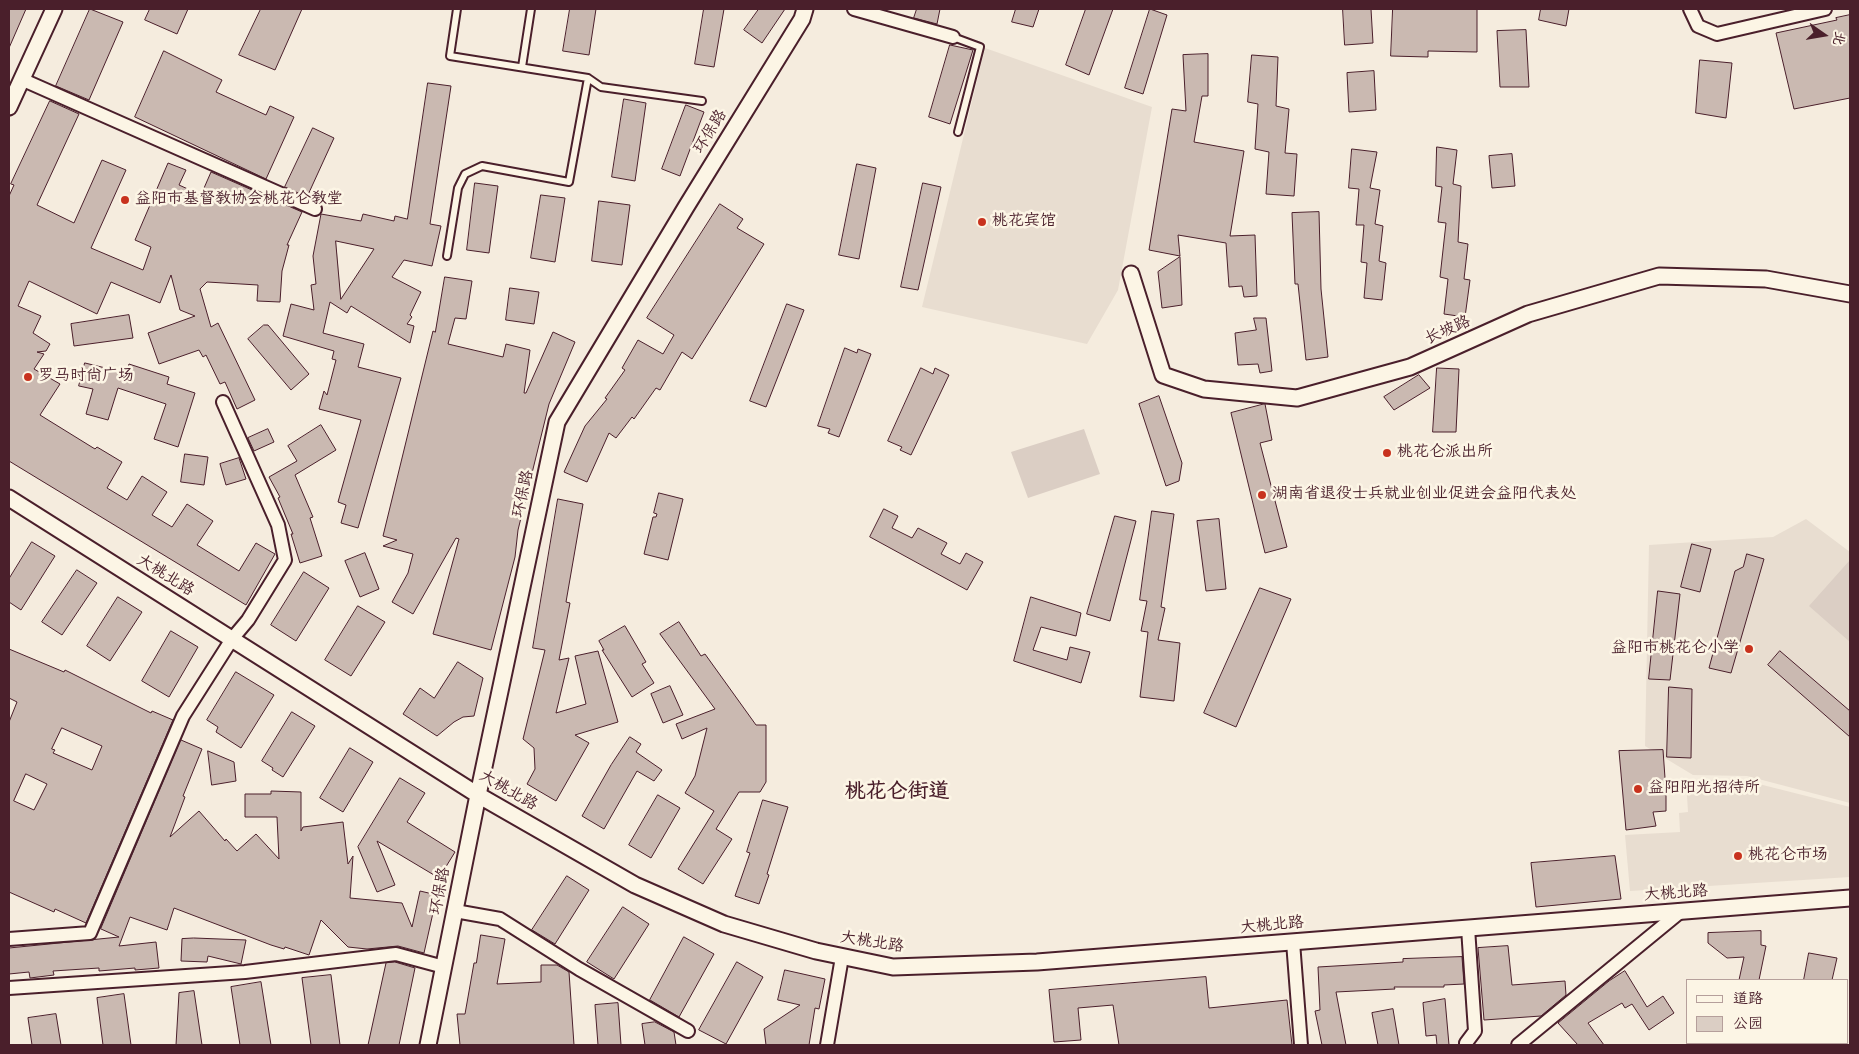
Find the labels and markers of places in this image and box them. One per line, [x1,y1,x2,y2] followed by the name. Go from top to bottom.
[135,190,343,210] place label: 益阳市基督教协会桃花仑教堂
[119,194,131,206] marker: 益阳市基督教协会桃花仑教堂
[992,212,1056,232] place label: 桃花宾馆
[976,216,988,228] marker: 桃花宾馆
[38,367,134,387] place label: 罗马时尚广场
[22,371,34,383] marker: 罗马时尚广场
[1397,443,1493,463] place label: 桃花仑派出所
[1381,447,1393,459] marker: 桃花仑派出所
[1272,485,1576,505] place label: 湖南省退役士兵就业创业促进会益阳代表处
[1256,489,1268,501] marker: 湖南省退役士兵就业创业促进会益阳代表处
[1611,639,1739,659] place label: 益阳市桃花仑小学
[1743,643,1755,655] marker: 益阳市桃花仑小学
[1648,779,1760,799] place label: 益阳阳光招待所
[1632,783,1644,795] marker: 益阳阳光招待所
[1748,846,1828,866] place label: 桃花仑市场
[1732,850,1744,862] marker: 桃花仑市场

